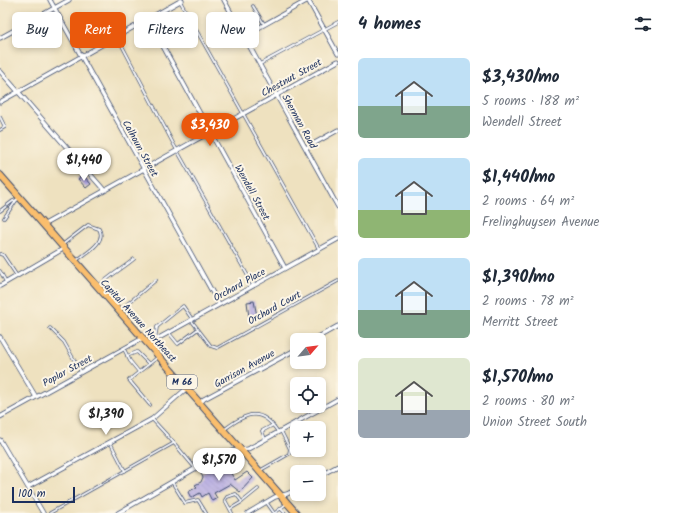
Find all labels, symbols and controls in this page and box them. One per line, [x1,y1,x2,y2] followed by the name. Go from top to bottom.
[358,11,421,38] text: 4 homes
[12,12,62,48] chip: Buy
[70,12,126,48] chip: Rent
[134,12,198,48] chip: Filters
[206,12,259,48] chip: New
[632,13,654,35] icon: filters
[258,54,325,101] street label: Chestnut Street
[482,64,560,91] text: $3,430/mo
[390,74,438,122] icon: home
[277,91,321,153] street label: Sherman Road
[482,91,579,112] text: 5 rooms · 188 m²
[482,112,562,133] text: Wendell Street
[177,113,243,147] pin: $3,430
[190,115,230,136] text: $3,430
[118,117,162,180] street label: Calhoun Street
[51,148,117,182] pin: $1,440
[66,150,102,171] text: $1,440
[230,162,274,223] street label: Wendell Street
[482,164,555,191] text: $1,440/mo
[390,174,438,222] icon: home
[482,191,574,212] text: 2 rooms · 64 m²
[482,212,599,233] text: Frelinghuysen Avenue
[210,264,269,306] street label: Orchard Place
[482,264,555,291] text: $1,390/mo
[390,274,438,322] icon: home
[96,275,180,366] street label: Capital Avenue Northeast
[245,287,304,329] street label: Orchard Court
[482,291,574,312] text: 2 rooms · 78 m²
[482,312,558,333] text: Merritt Street
[290,333,326,369] north arrow
[290,333,326,501] map controls
[211,345,278,392] street label: Garrison Avenue
[40,351,95,391] street label: Poplar Street
[482,364,553,391] text: $1,570/mo
[390,374,438,422] icon: home
[167,375,197,389] road number: M 66
[290,377,326,413] button: locate
[482,391,574,412] text: 2 rooms · 80 m²
[73,402,139,436] pin: $1,390
[88,404,124,425] text: $1,390
[482,412,587,433] text: Union Street South
[290,421,326,457] button: +
[186,448,252,482] pin: $1,570
[202,450,236,471] text: $1,570
[290,465,326,501] button: −
[12,485,75,504] scale bar
[18,485,46,503] text: 100 m

